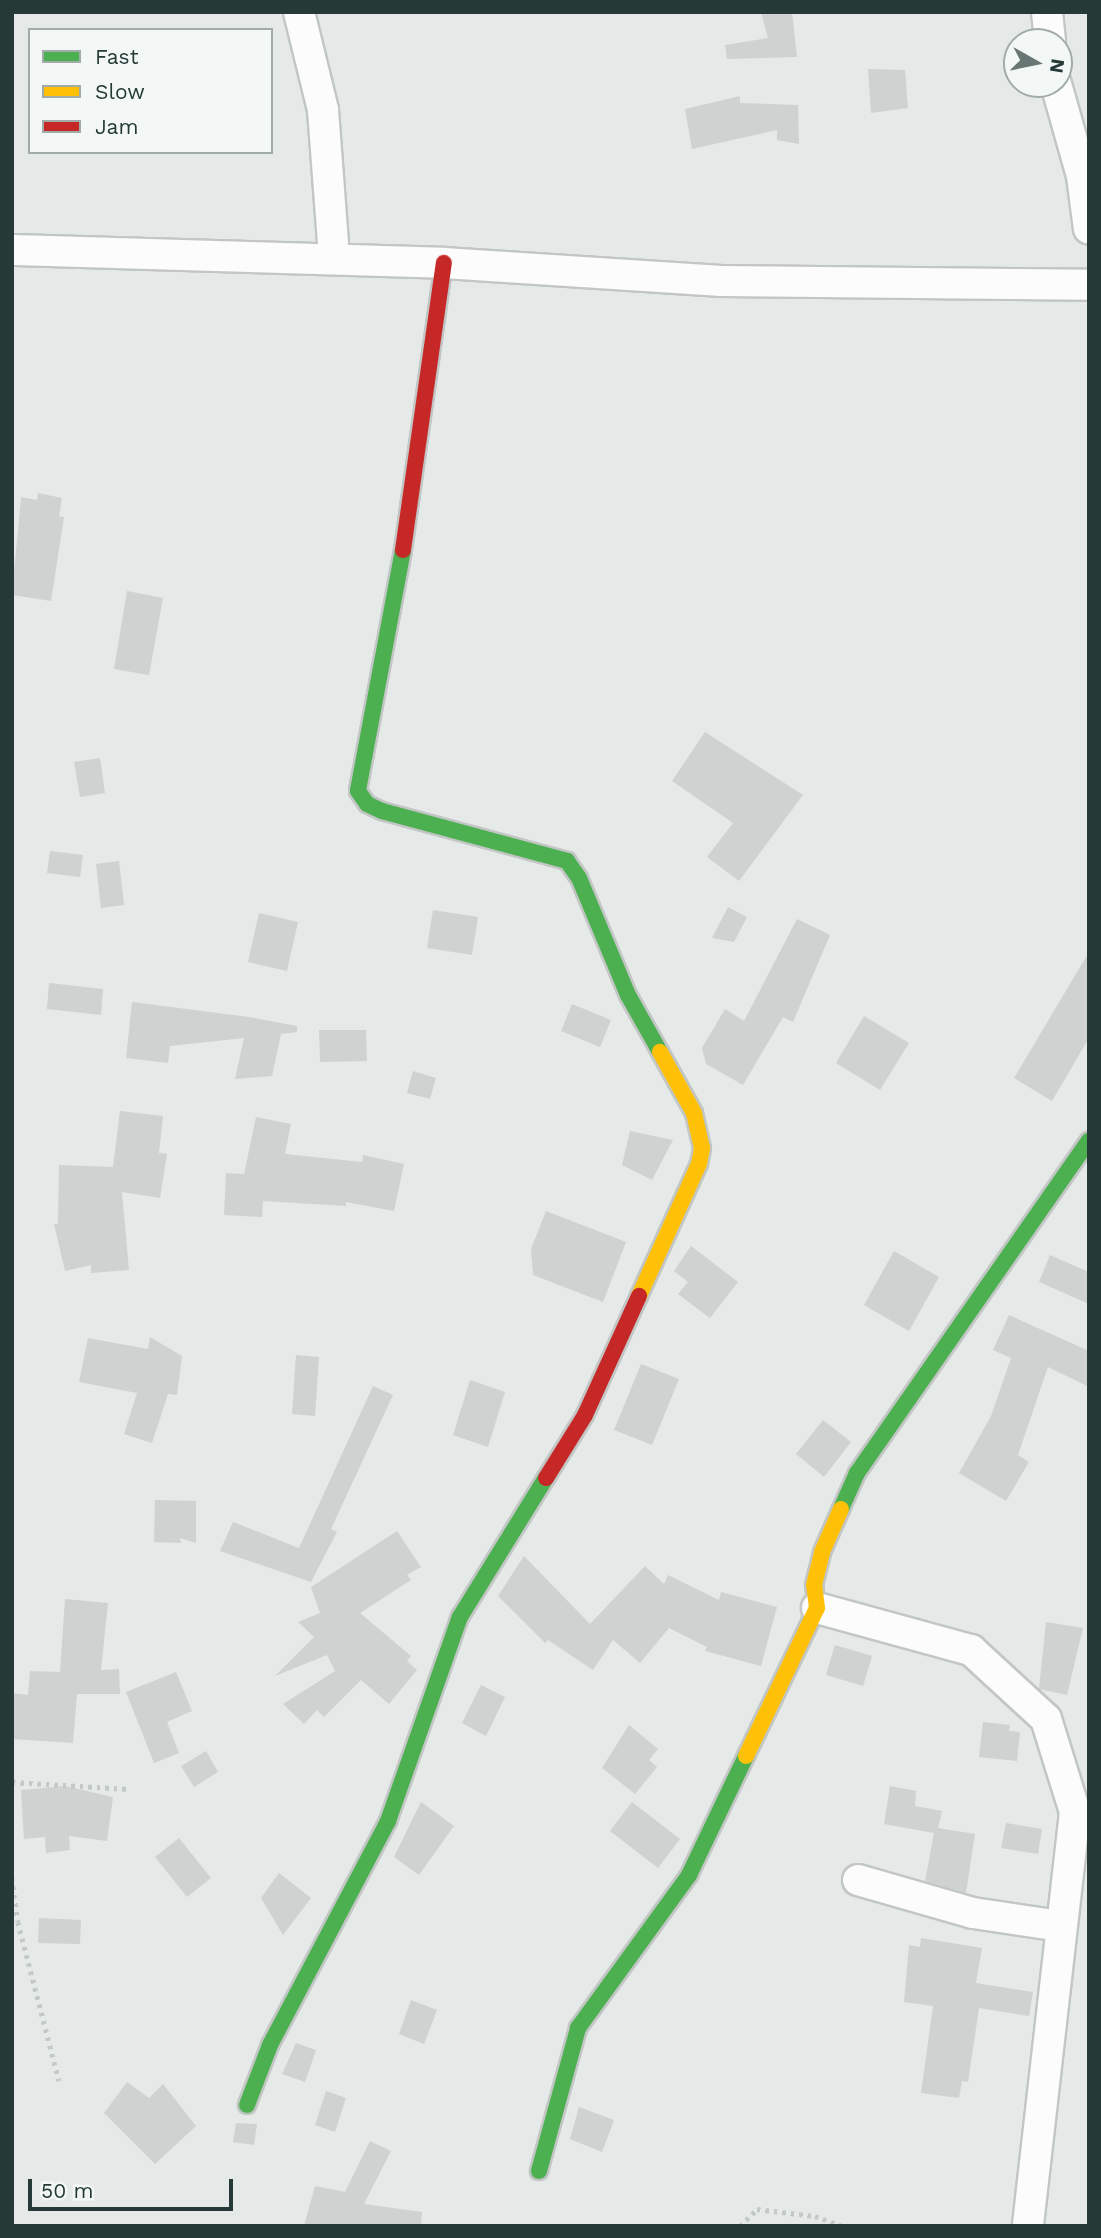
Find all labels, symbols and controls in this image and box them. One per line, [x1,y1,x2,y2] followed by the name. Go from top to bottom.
[28,28,273,154] legend
[1003,28,1073,98] north arrow
[95,44,139,69] text: Fast
[1045,57,1070,75] text: N
[95,79,145,104] text: Slow
[95,114,138,139] text: Jam
[32,2164,236,2208] scale bar
[41,2178,93,2203] text: 50 m

